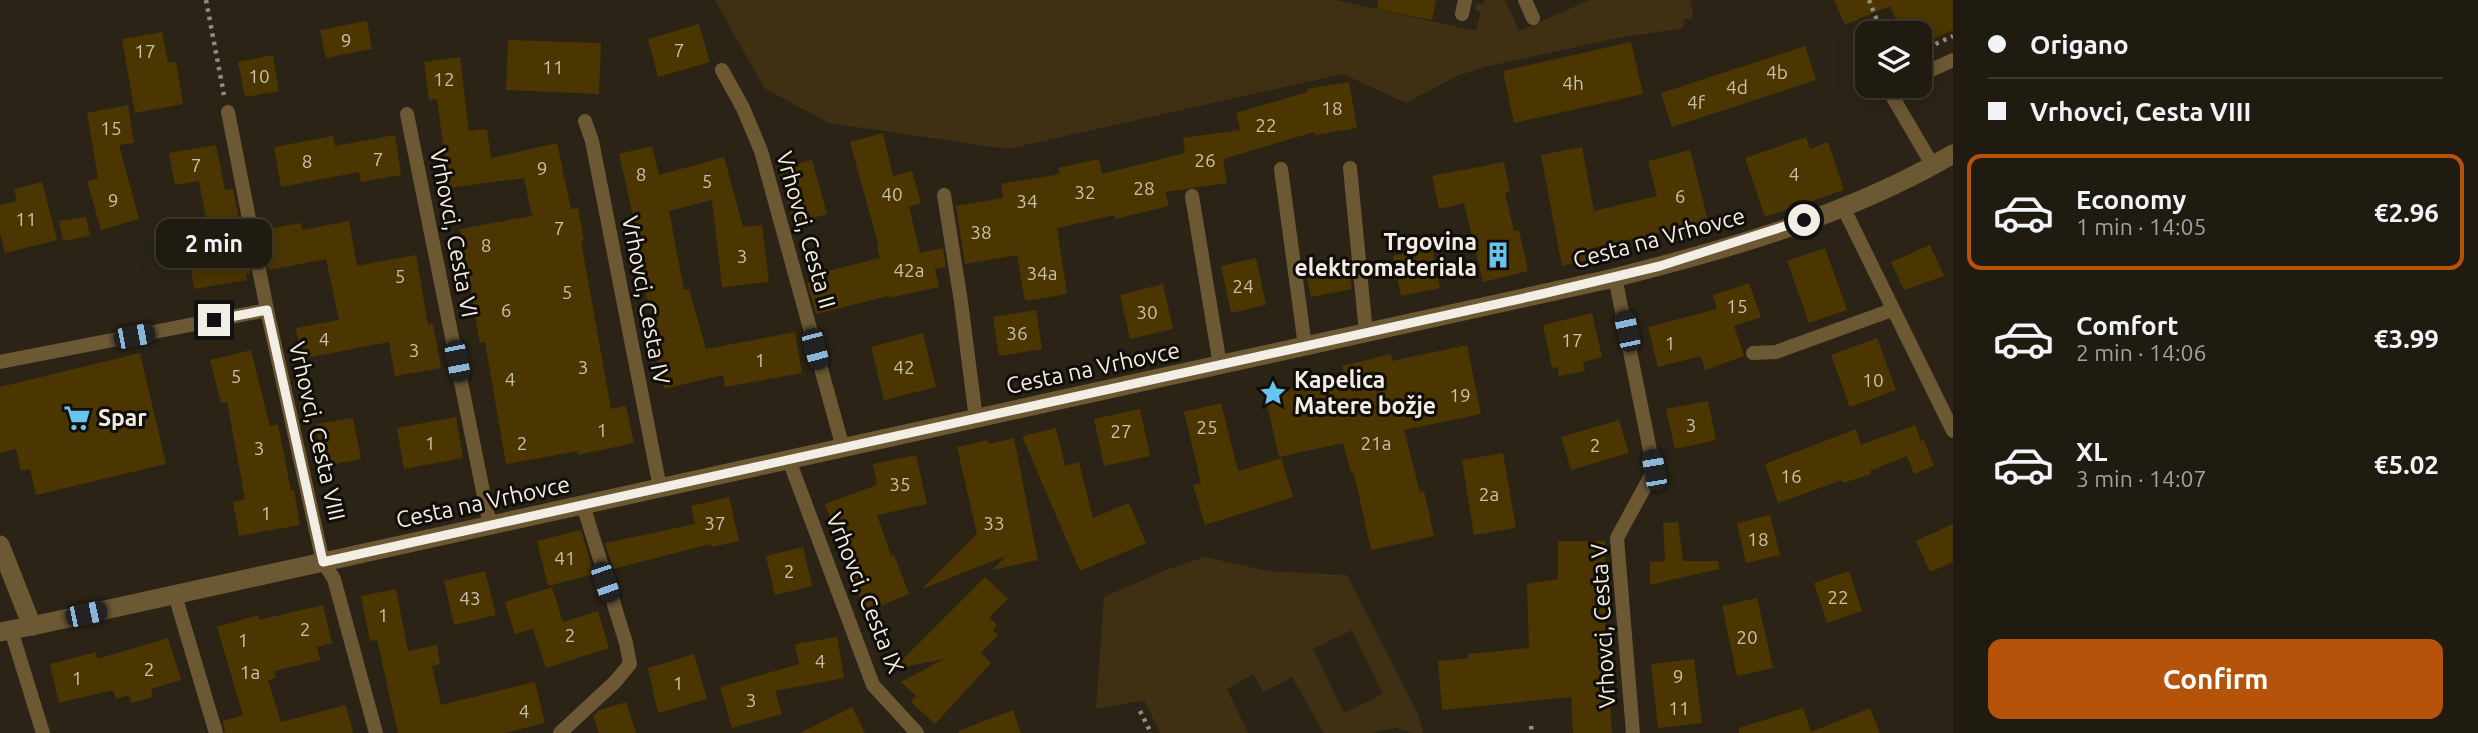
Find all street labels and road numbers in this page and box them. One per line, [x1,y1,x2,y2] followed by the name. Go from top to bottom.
[426,147,483,319] street label: Vrhovci, Cesta VI
[772,148,841,311] street label: Vrhovci, Cesta II
[1570,203,1748,272] street label: Cesta na Vrhovce
[618,214,675,387] street label: Vrhovci, Cesta IV
[1004,337,1182,398] street label: Cesta na Vrhovce
[285,339,350,523] street label: Vrhovci, Cesta VIII
[394,471,572,532] street label: Cesta na Vrhovce
[822,509,909,677] street label: Vrhovci, Cesta IX
[1586,542,1619,709] street label: Vrhovci, Cesta V

